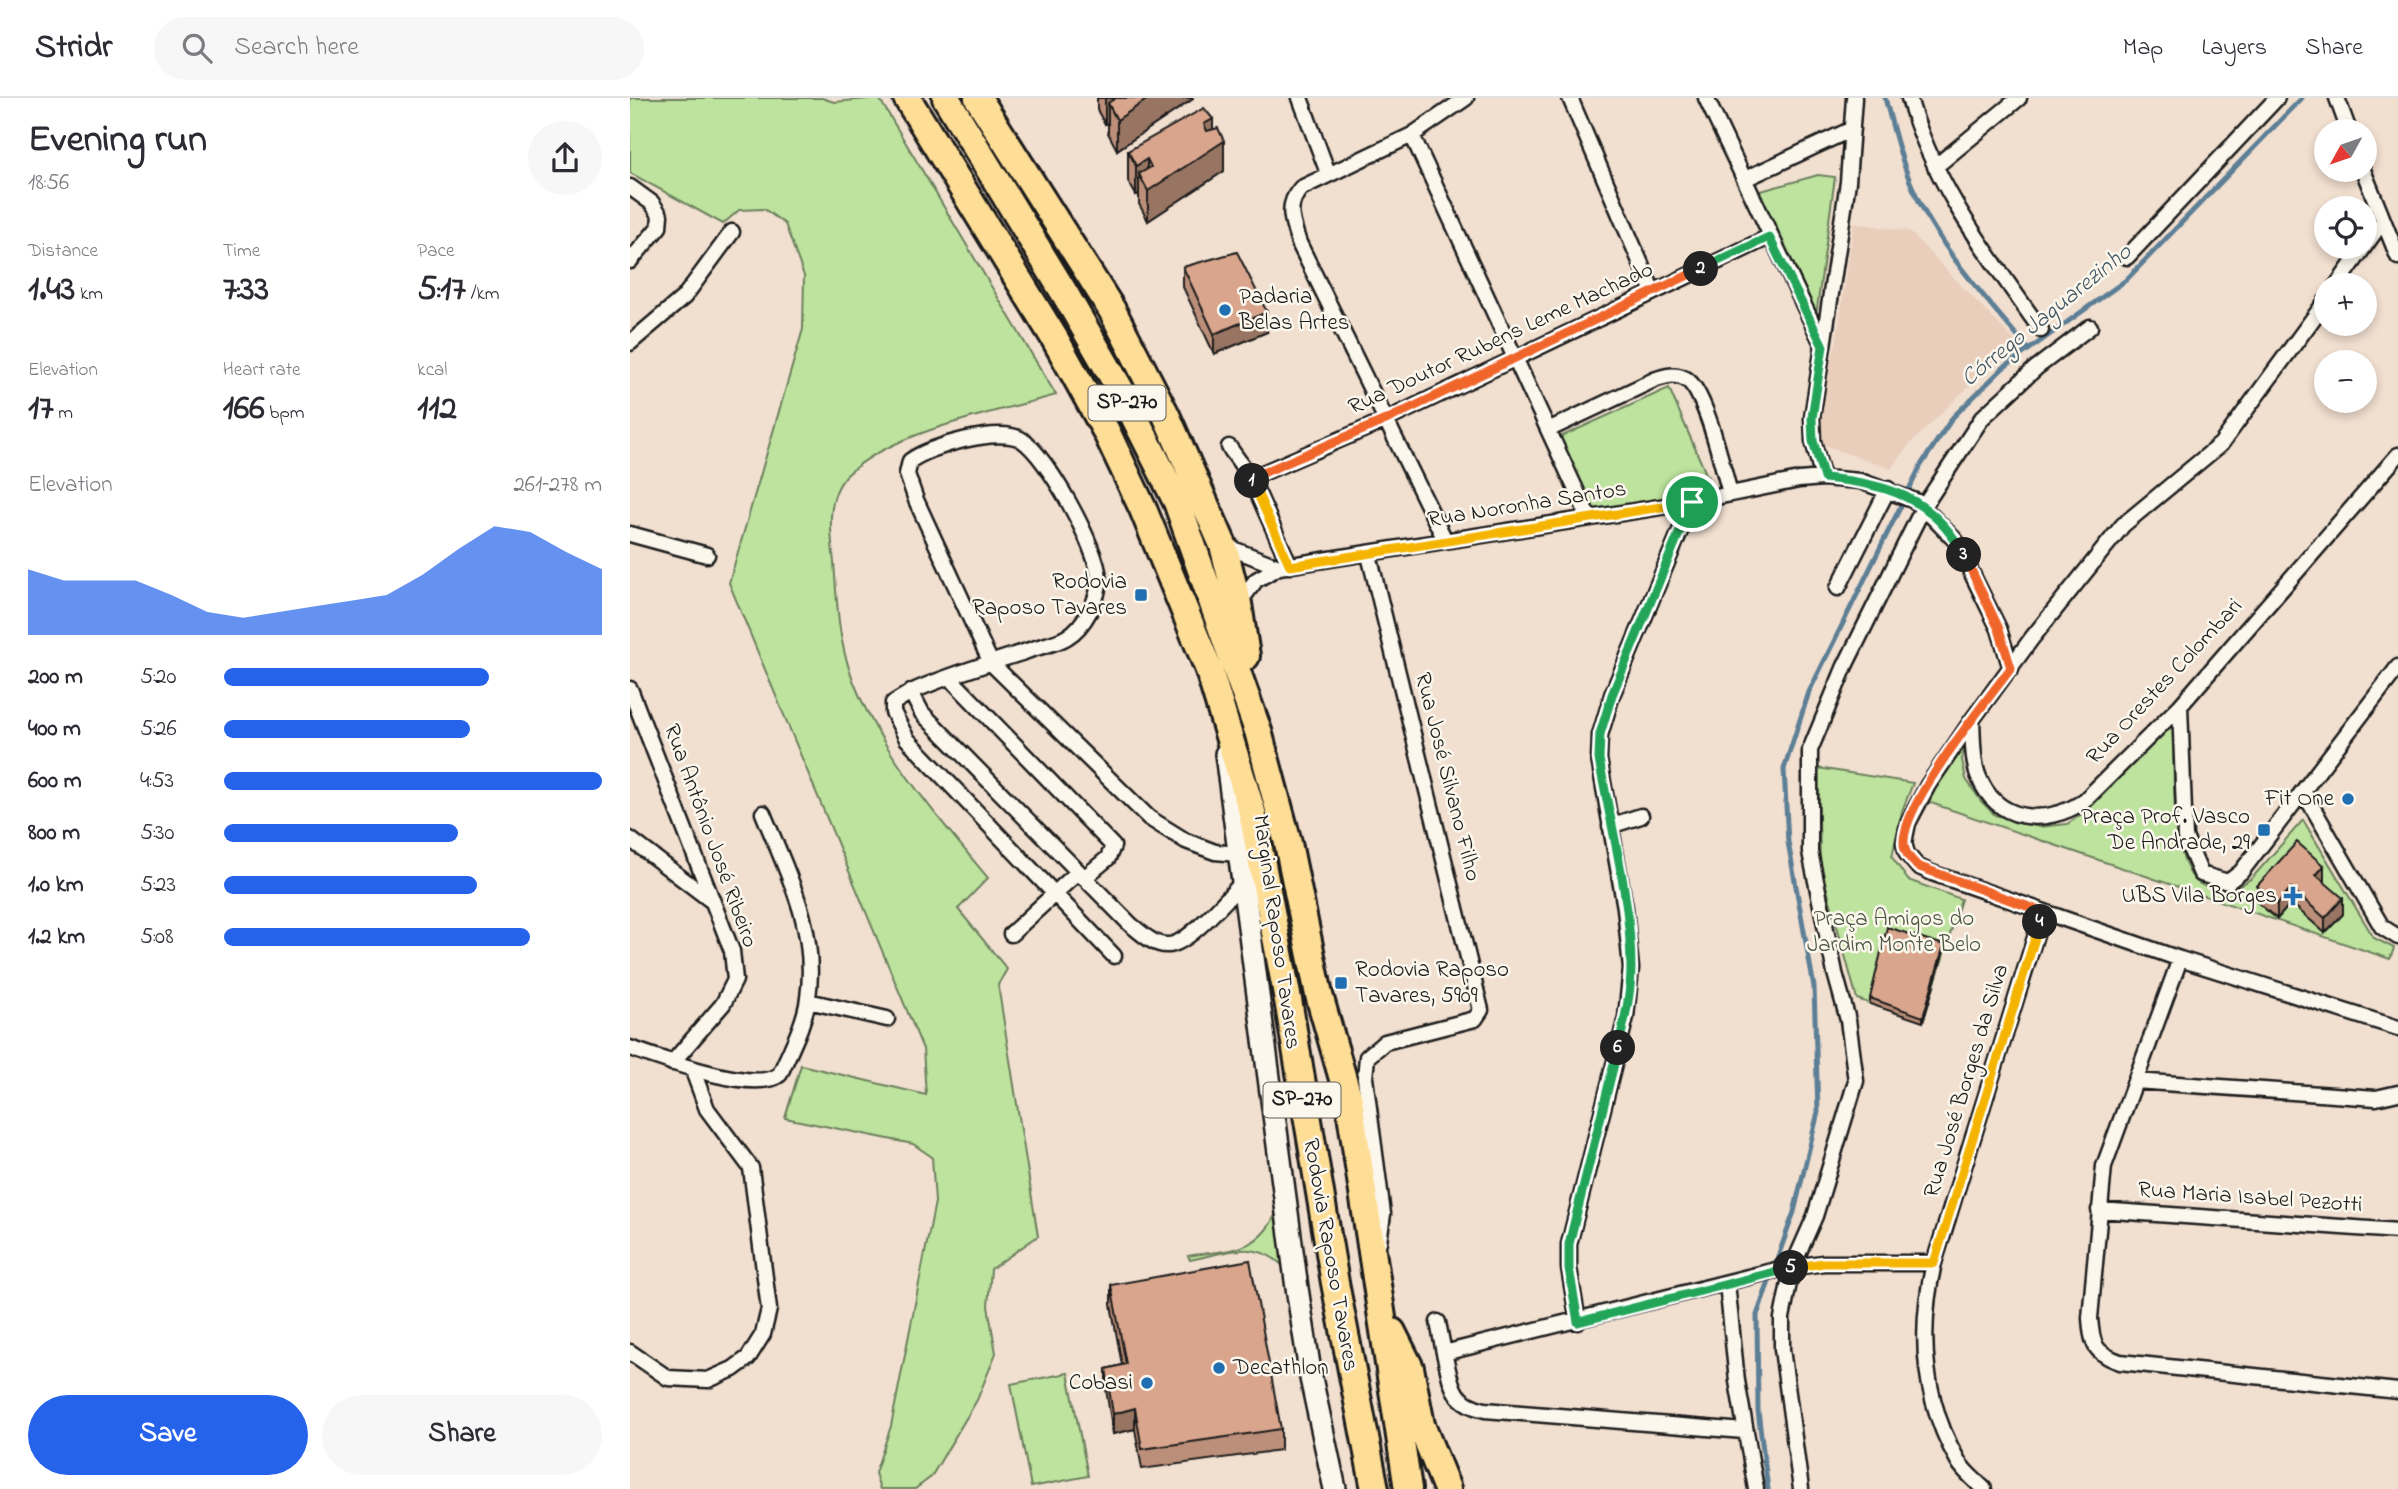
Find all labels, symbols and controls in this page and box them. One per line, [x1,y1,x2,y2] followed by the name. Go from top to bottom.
[154,17,644,80] search box
[35,24,112,72] text: Stridr
[178,29,216,67] icon: search
[234,29,359,67] text: Search here
[2123,31,2163,66] text: Map
[2201,31,2267,66] text: Layers
[2305,31,2363,66] text: Share
[28,113,207,169] text: Evening run
[2314,119,2376,182] north arrow
[2314,119,2377,413] map controls
[528,121,602,195] button: share
[28,167,69,200] text: 18:56
[2314,196,2377,259] button: locate
[1954,235,2141,396] water label: Córrego Jaguarezinho
[28,238,98,265] text: Distance
[223,238,260,265] text: Time
[417,238,454,265] text: Pace
[1684,252,1718,286] pin: 2
[1343,254,1659,424] street label: Rua Doutor Rubens Leme Machado
[1696,255,1705,282] text: 2
[28,265,75,316] text: 1.43
[223,265,269,316] text: 7:33
[417,265,466,316] text: 5:17
[2314,273,2377,336] button: +
[75,281,103,308] text: km
[466,281,500,308] text: /km
[1238,281,1350,340] place label: Padaria Belas Artes
[1217,302,1233,318] marker: Padaria Belas Artes
[2314,350,2377,413] button: −
[28,357,98,384] text: Elevation
[223,357,301,384] text: Heart rate
[417,357,448,384] text: kcal
[28,384,54,435] text: 17
[223,384,265,435] text: 166
[417,384,457,435] text: 112
[1088,386,1166,420] road number: SP-270
[54,400,73,427] text: m
[265,400,304,427] text: bpm
[1234,464,1270,498] pin: 1
[1248,467,1255,494] text: 1
[28,469,113,502] text: Elevation
[513,469,602,502] text: 261–278 m
[1662,472,1722,532] pin
[1425,473,1629,537] street label: Rua Noronha Santos
[1673,483,1711,521] icon: arrive
[1946,538,1982,573] pin: 3
[1960,541,1967,568] text: 3
[972,566,1127,625] place label: Rodovia Raposo Tavares
[1133,587,1149,603] marker: Rodovia Raposo Tavares
[2079,591,2251,773] street label: Rua Orestes Colombari
[28,661,83,694] text: 200 m
[140,661,176,694] text: 5:20
[1405,669,1489,885] street label: Rua José Silvano Filho
[28,713,81,746] text: 400 m
[140,713,177,746] text: 5:26
[654,720,766,952] street label: Rua Antônio José Ribeiro
[28,765,82,798] text: 600 m
[140,765,174,798] text: 4:53
[2264,783,2335,816] place label: Fit One
[2340,791,2356,807] marker: Fit One
[2081,801,2250,860] place label: Praça Prof. Vasco De Andrade, 29
[1242,813,1309,1052] street label: Marginal Raposo Tavares
[28,817,80,850] text: 800 m
[140,817,175,850] text: 5:30
[2256,822,2272,838] marker: Praça Prof. Vasco De Andrade, 29
[28,869,84,902] text: 1.0 km
[140,869,176,902] text: 5:23
[2121,880,2277,914] place label: UBS Vila Borges
[2283,886,2303,906] marker: UBS Vila Borges
[1807,903,1981,962] park label: Praça Amigos do Jardim Monte Belo
[2022,904,2058,940] pin: 4
[2036,908,2043,935] text: 4
[28,921,85,954] text: 1.2 km
[140,921,174,954] text: 5:08
[1355,954,1509,1013] place label: Rodovia Raposo Tavares, 5909
[1916,960,2019,1202] street label: Rua José Borges da Silva
[1333,975,1349,991] marker: Rodovia Raposo Tavares, 5909
[1600,1030,1636,1066] pin: 6
[1613,1034,1622,1061] text: 6
[1264,1082,1340,1118] road number: SP-270
[1293,1136,1367,1374] street label: Rodovia Raposo Tavares
[2137,1174,2363,1222] street label: Rua Maria Isabel Pezotti
[1774,1250,1808,1286] pin: 5
[1785,1254,1796,1281] text: 5
[1232,1352,1329,1385] place label: Decathlon
[1211,1360,1227,1376] marker: Decathlon
[1069,1367,1133,1400] place label: Cobasi
[1139,1375,1155,1391] marker: Cobasi
[28,1395,308,1475] button: Save
[322,1395,602,1475] button: Share

